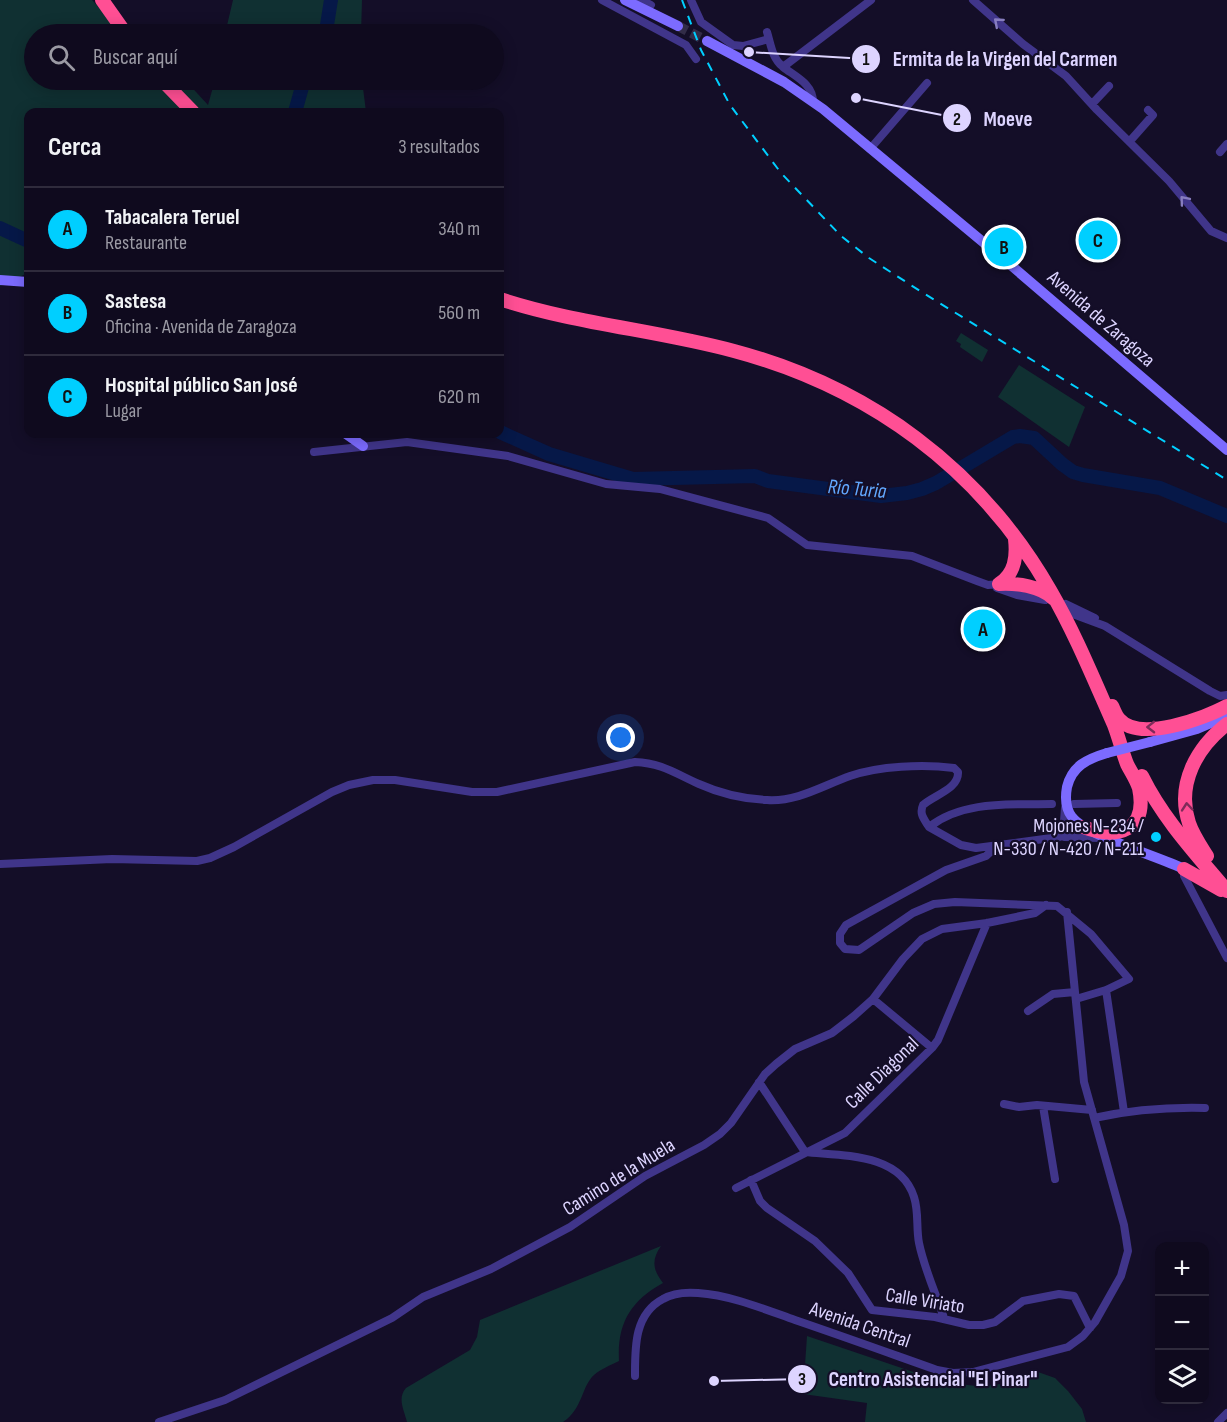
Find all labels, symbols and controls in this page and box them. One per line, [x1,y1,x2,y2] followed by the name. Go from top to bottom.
[995,18,1005,29] one-way arrow
[24,24,504,90] search box
[851,40,1129,79] callout: Ermita de la Virgen del Carmen
[45,41,78,74] icon: search
[93,44,178,71] text: Buscar aquí
[893,47,1117,72] text: Ermita de la Virgen del Carmen
[862,49,870,70] text: 1
[942,99,1045,138] callout: Moeve
[984,107,1032,132] text: Moeve
[953,109,961,130] text: 2
[48,132,101,163] text: Cerca
[398,135,480,159] text: 3 resultados
[1180,196,1191,207] one-way arrow
[105,204,240,231] text: Tabacalera Teruel
[63,217,72,241] text: A
[438,217,480,241] text: 340 m
[1078,218,1118,262] pin: C
[984,224,1024,270] pin: B
[105,231,187,255] text: Restaurante
[1042,265,1160,372] street label: Avenida de Zaragoza
[105,288,166,315] text: Sastesa
[63,301,72,325] text: B
[438,301,480,325] text: 560 m
[105,315,297,339] text: Oficina · Avenida de Zaragoza
[105,372,298,399] text: Hospital público San José
[62,385,73,409] text: C
[438,385,480,409] text: 620 m
[105,399,142,423] text: Lugar
[827,474,888,504] water label: Río Turia
[964,606,1002,652] pin: A
[1147,721,1156,734] one-way arrow
[606,723,635,752] your location
[1181,803,1194,812] one-way arrow
[993,814,1144,861] place label: Mojones N-234 / N-330 / N-420 / N-211
[1149,830,1163,844] marker: Mojones N-234 / N-330 / N-420 / N-211
[840,1032,924,1114] street label: Calle Diagonal
[559,1133,679,1221] street label: Camino de la Muela
[1155,1242,1209,1404] map controls
[1155,1242,1209,1296] button: +
[884,1283,966,1319] street label: Calle Viriato
[806,1296,913,1353] street label: Avenida Central
[1155,1296,1209,1350] button: −
[1155,1350,1209,1404] button: layers
[787,1359,1050,1398] callout: Centro Asistencial "El Pinar"
[828,1367,1038,1392] text: Centro Asistencial "El Pinar"
[798,1369,806,1390] text: 3

